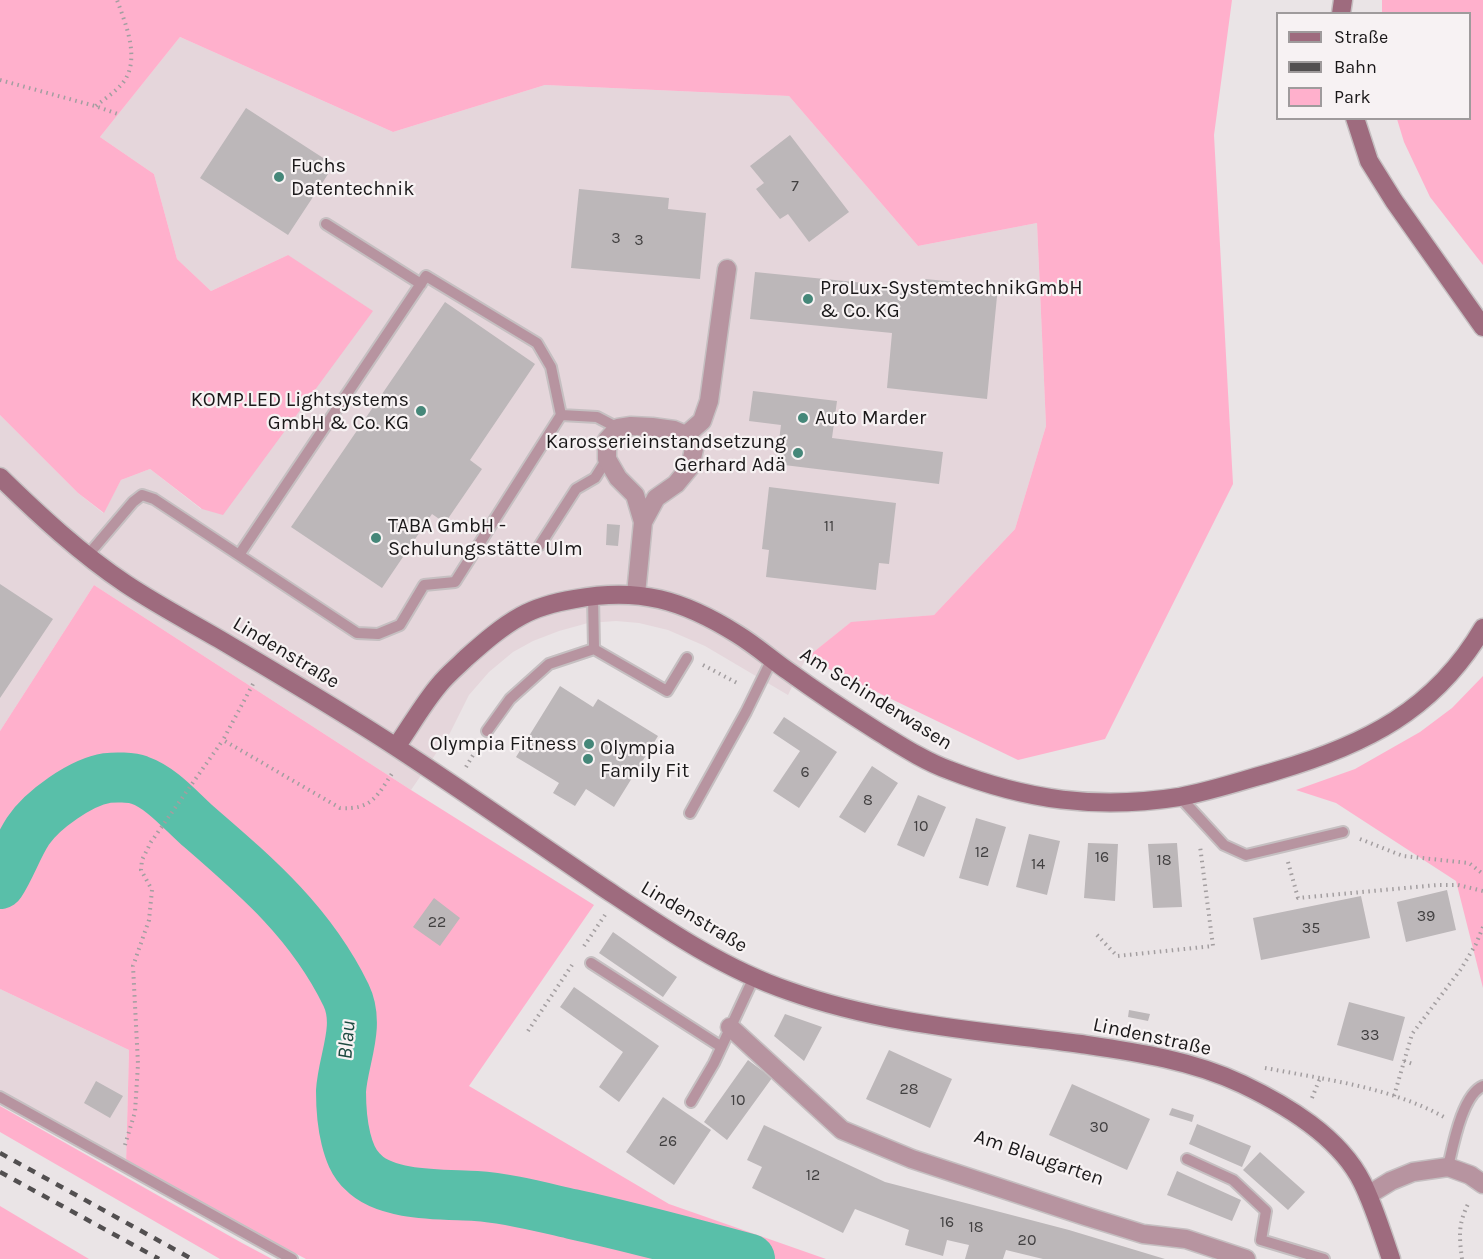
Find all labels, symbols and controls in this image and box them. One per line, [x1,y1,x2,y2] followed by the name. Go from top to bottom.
[1276,12,1471,120] legend
[1334,26,1388,48] text: Straße
[1334,56,1377,78] text: Bahn
[1334,86,1371,108] text: Park
[291,154,415,201] place label: Fuchs Datentechnik
[272,170,286,184] marker: Fuchs Datentechnik
[791,176,799,196] house number: 7
[611,228,621,248] house number: 3
[634,230,644,250] house number: 3
[820,276,1083,323] place label: ProLux-SystemtechnikGmbH & Co. KG
[801,292,815,306] marker: ProLux-SystemtechnikGmbH & Co. KG
[191,388,409,435] place label: KOMP.LED Lightsystems GmbH & Co. KG
[414,404,428,418] marker: KOMP.LED Lightsystems GmbH & Co. KG
[815,406,926,430] place label: Auto Marder
[796,411,810,425] marker: Auto Marder
[546,430,786,477] place label: Karosserieinstandsetzung Gerhard Adä
[791,446,805,460] marker: Karosserieinstandsetzung Gerhard Adä
[388,514,583,561] place label: TABA GmbH - Schulungsstätte Ulm
[824,516,834,536] house number: 11
[369,531,383,545] marker: TABA GmbH - Schulungsstätte Ulm
[228,612,344,694] street label: Lindenstraße
[795,642,957,756] street label: Am Schinderwasen
[430,732,577,756] place label: Olympia Fitness
[600,736,689,783] place label: Olympia Family Fit
[582,737,596,751] marker: Olympia Fitness
[581,752,595,766] marker: Olympia Family Fit
[800,762,810,782] house number: 6
[863,790,873,810] house number: 8
[914,816,928,836] house number: 10
[975,842,989,862] house number: 12
[1095,847,1109,867] house number: 16
[1156,850,1172,870] house number: 18
[1031,854,1045,874] house number: 14
[636,876,752,958] street label: Lindenstraße
[1417,906,1435,926] house number: 39
[428,912,446,932] house number: 22
[1302,918,1320,938] house number: 35
[1091,1013,1213,1061] street label: Lindenstraße
[333,1019,361,1061] water label: Blau
[1361,1025,1379,1045] house number: 33
[899,1079,919,1099] house number: 28
[731,1090,745,1110] house number: 10
[1090,1117,1108,1137] house number: 30
[971,1125,1107,1191] street label: Am Blaugarten
[659,1131,677,1151] house number: 26
[806,1165,820,1185] house number: 12
[940,1212,954,1232] house number: 16
[968,1217,984,1237] house number: 18
[1018,1230,1036,1250] house number: 20

